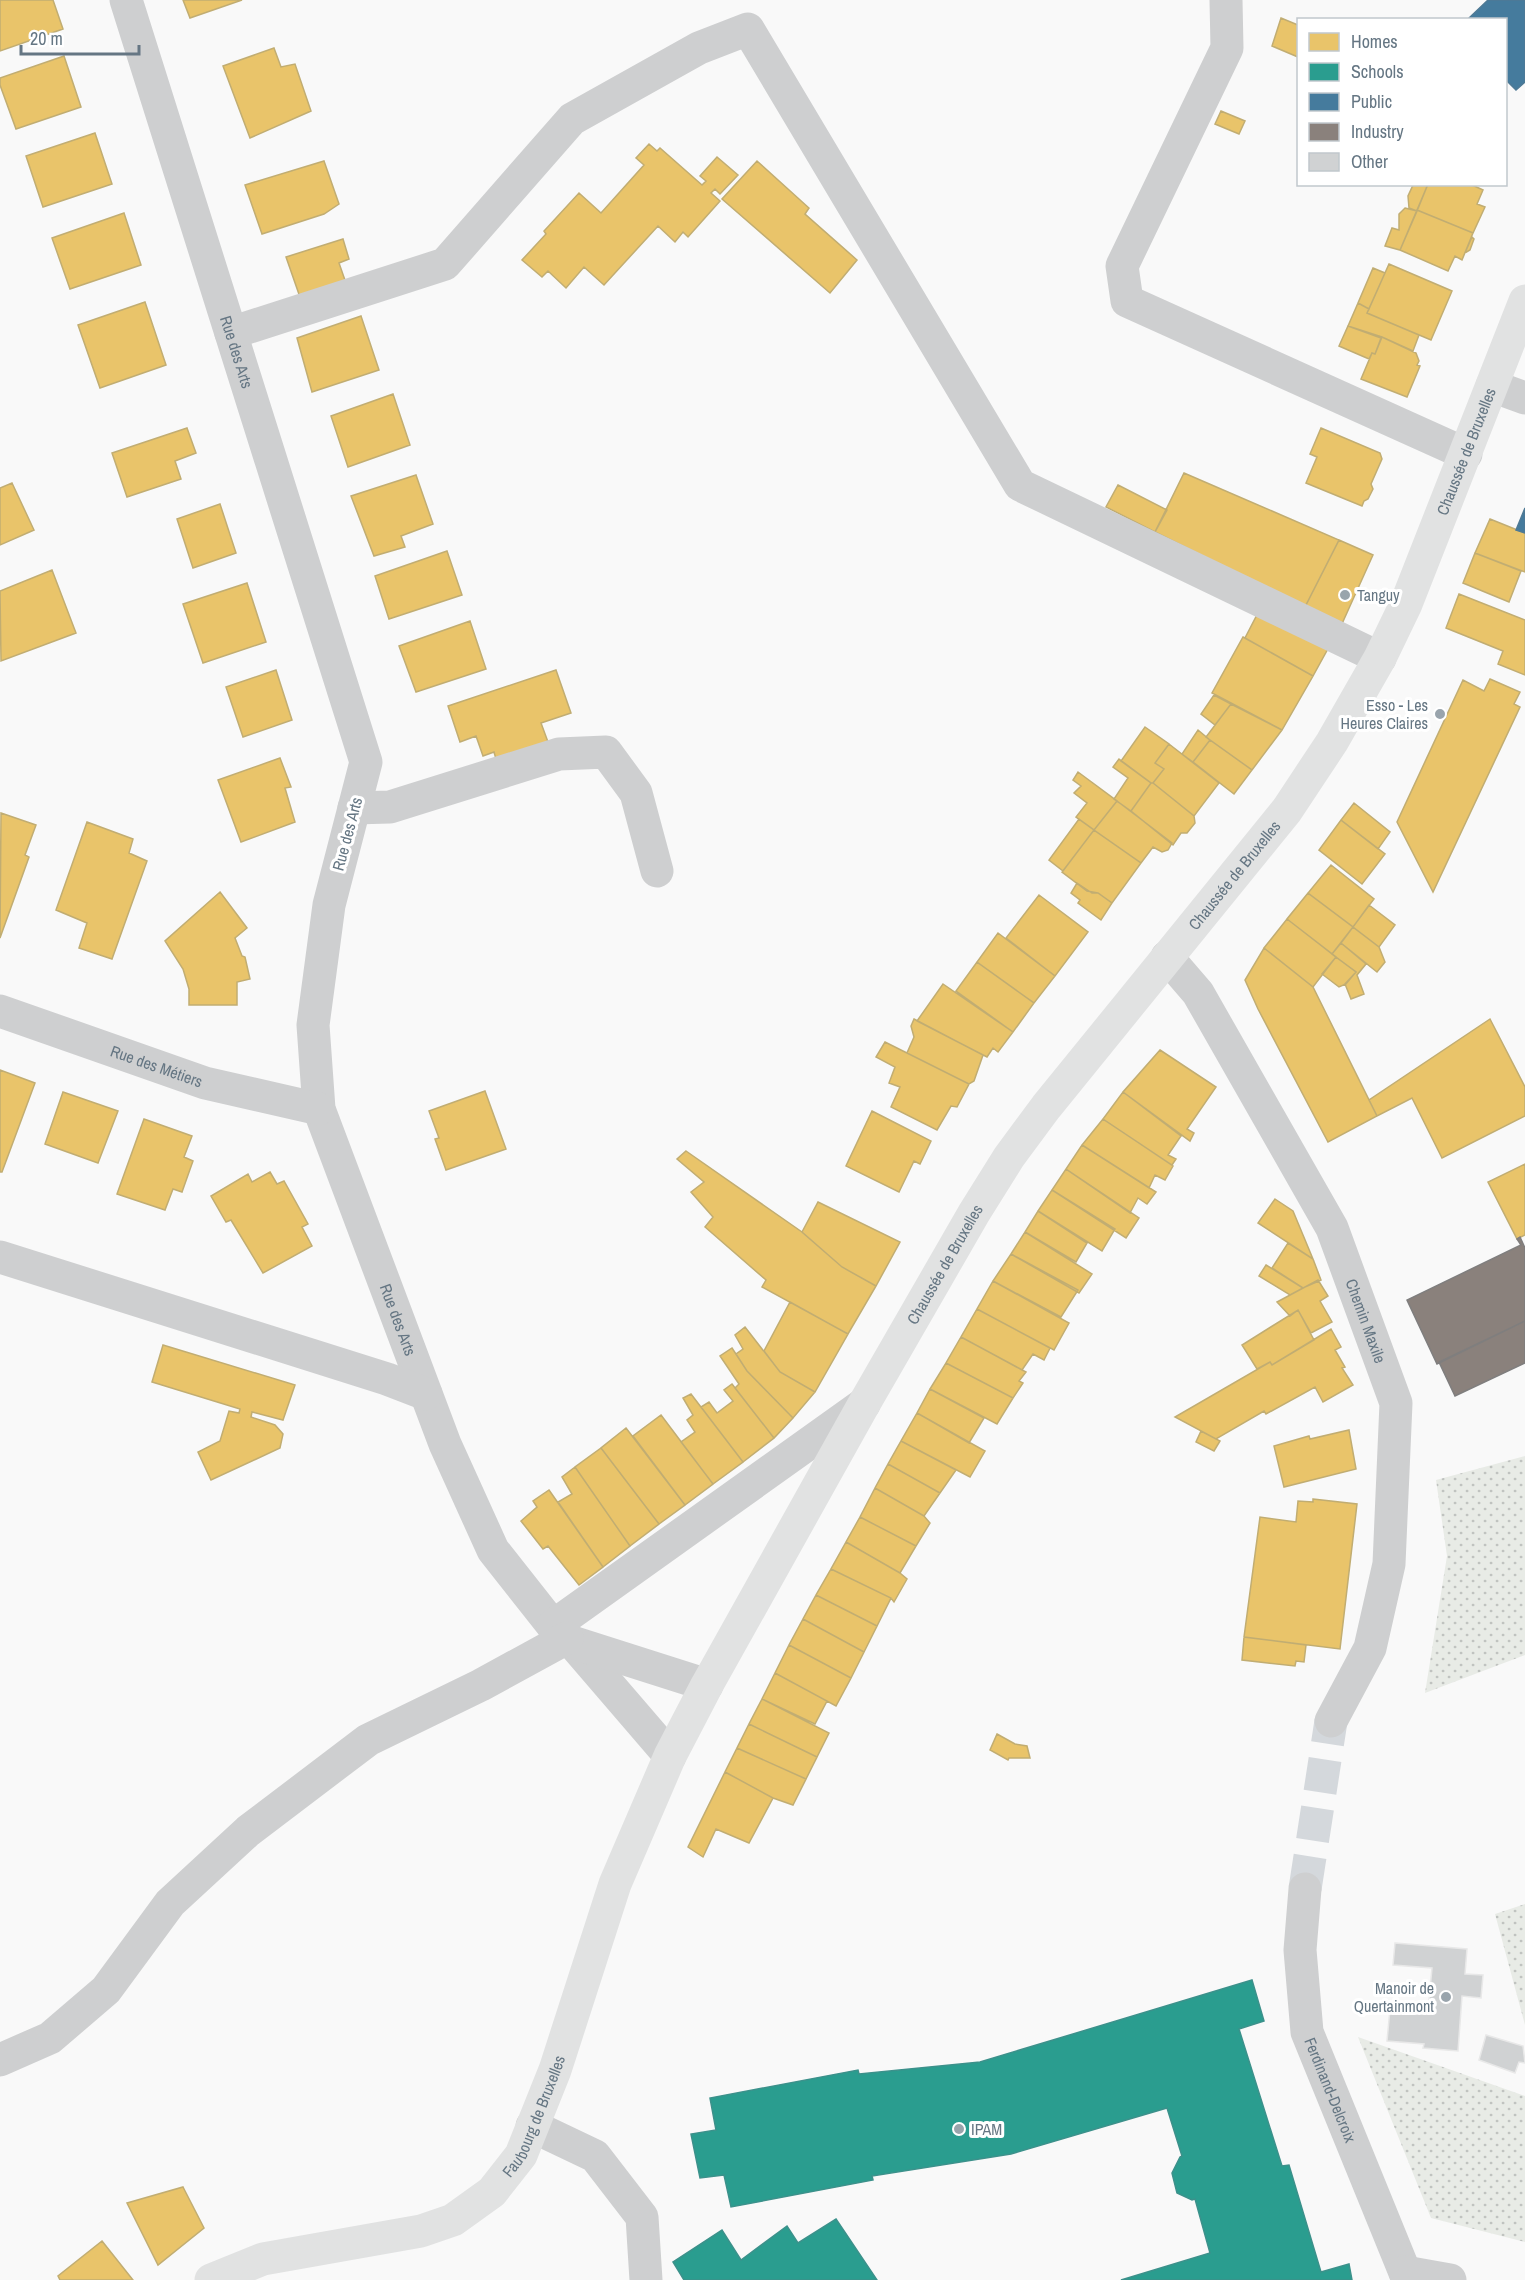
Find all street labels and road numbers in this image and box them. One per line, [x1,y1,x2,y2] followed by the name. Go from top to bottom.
[215,313,259,391] street label: Rue des Arts
[1431,385,1501,518] street label: Chaussée de Bruxelles
[327,795,367,873] street label: Rue des Arts
[1183,816,1285,934] street label: Chaussée de Bruxelles
[108,1040,206,1092] street label: Rue des Métiers
[901,1200,988,1328] street label: Chaussée de Bruxelles
[1340,1276,1391,1366] street label: Chemin Maxile
[375,1281,422,1359] street label: Rue des Arts
[1299,2034,1362,2146] street label: Ferdinand-Delcroix
[497,2053,570,2182] street label: Faubourg de Bruxelles

